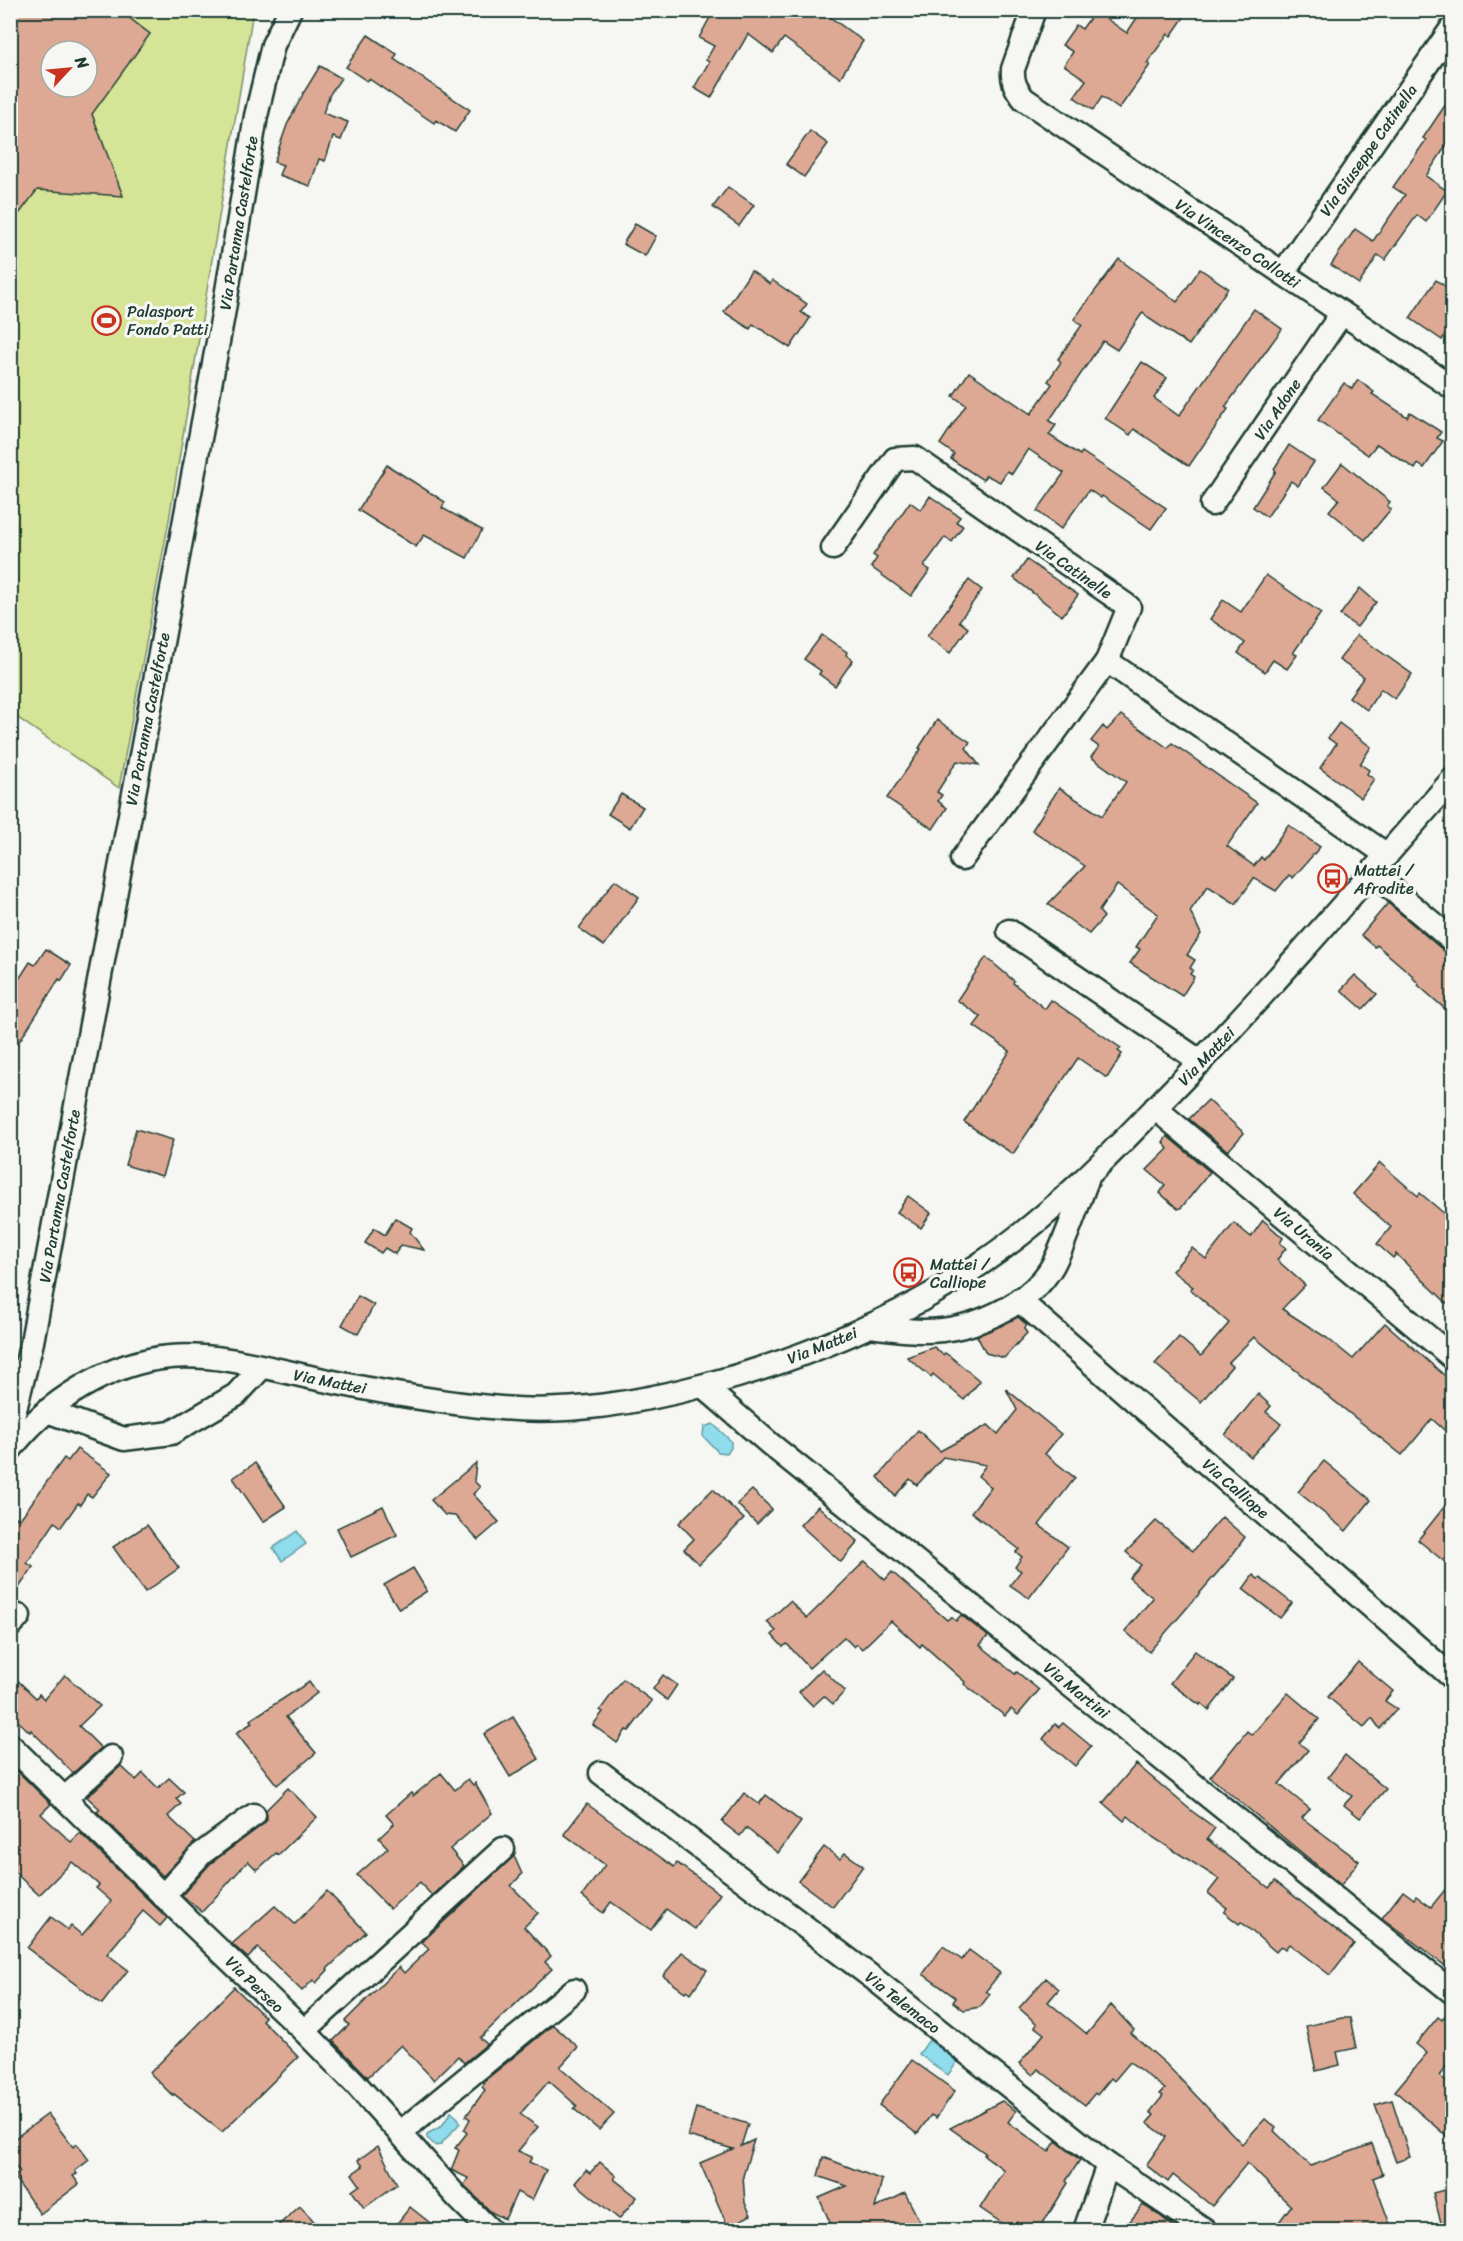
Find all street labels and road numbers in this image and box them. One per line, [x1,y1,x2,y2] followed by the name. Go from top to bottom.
[1312,78,1425,223] street label: Via Giuseppe Catinella
[210,134,267,312] street label: Via Partanna Castelforte
[1169,191,1307,297] street label: Via Vincenzo Collotti
[1246,372,1309,446] street label: Via Adone
[1029,532,1119,607] street label: Via Catinelle
[117,630,179,808] street label: Via Partanna Castelforte
[1170,1019,1243,1093] street label: Via Mattei
[30,1107,89,1285] street label: Via Partanna Castelforte
[1267,1199,1341,1268] street label: Via Urania
[783,1318,862,1373] street label: Via Mattei
[291,1360,369,1403] street label: Via Mattei
[1195,1451,1276,1526] street label: Via Calliope
[1037,1654,1117,1727] street label: Via Martini
[218,1948,291,2020] street label: Via Perseo
[858,1963,947,2042] street label: Via Telemaco

